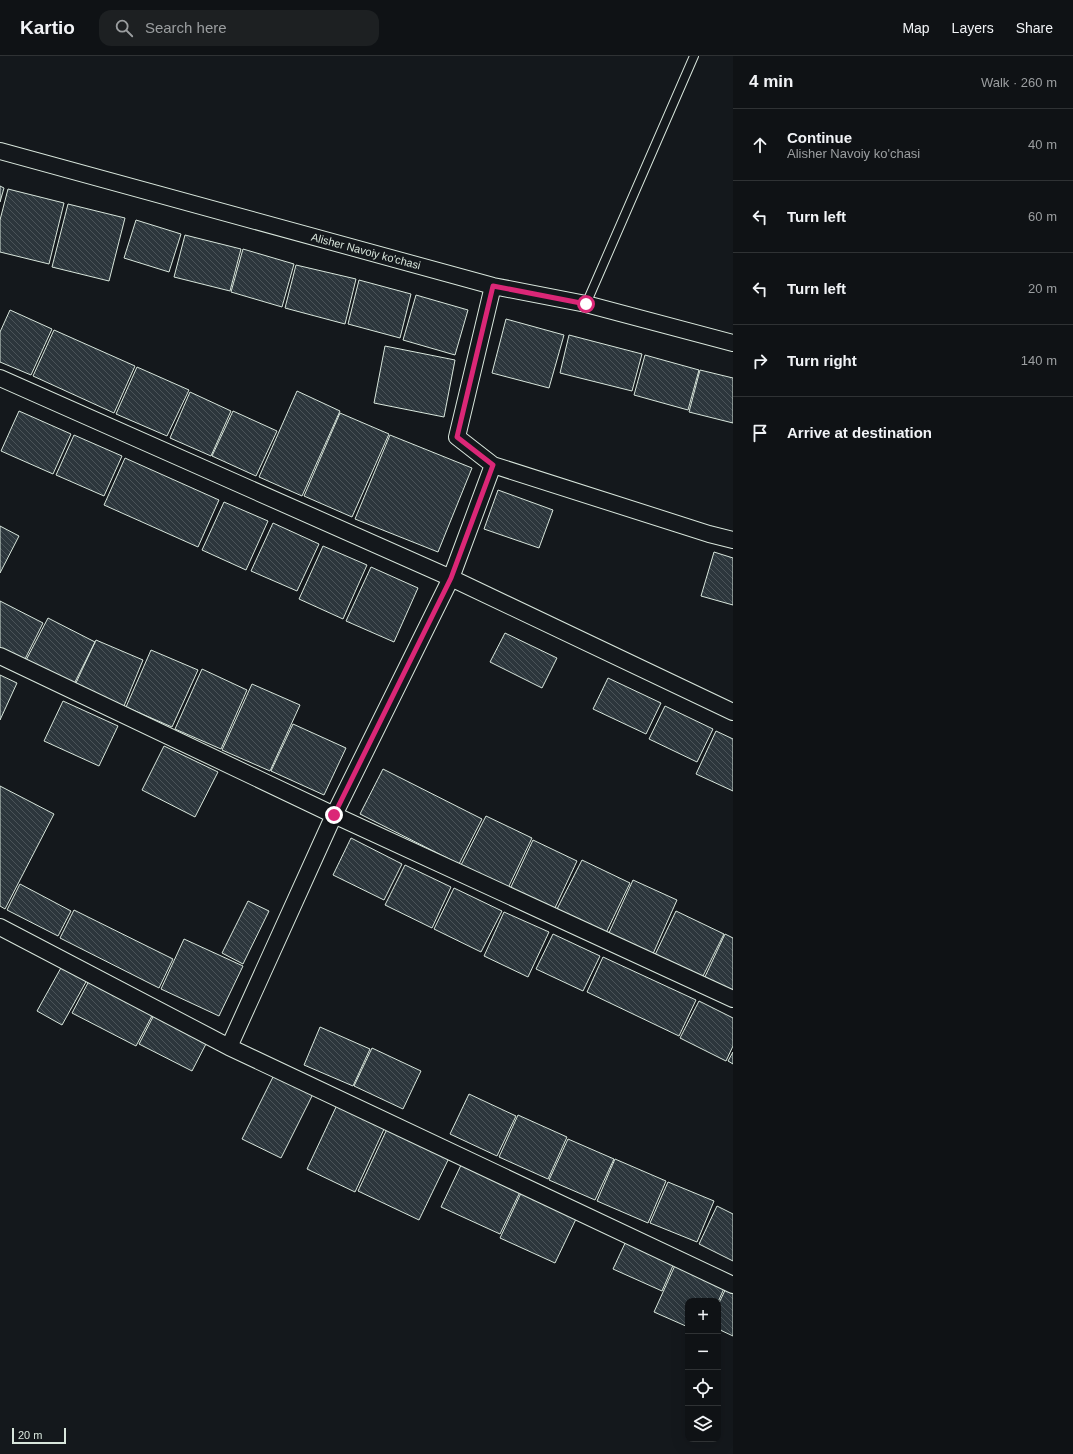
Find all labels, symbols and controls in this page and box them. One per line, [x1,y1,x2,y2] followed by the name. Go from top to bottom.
[99,10,379,46] search box
[20,17,75,38] text: Kartio
[113,17,135,39] icon: search
[145,19,227,36] text: Search here
[902,20,930,36] text: Map
[952,20,994,36] text: Layers
[1016,20,1053,36] text: Share
[749,72,793,91] text: 4 min
[981,75,1057,90] text: Walk · 260 m
[787,129,852,146] text: Continue
[749,134,771,156] icon: ahead
[1028,137,1057,152] text: 40 m
[787,146,920,161] text: Alisher Navoiy ko'chasi
[749,206,771,228] icon: left
[787,208,846,225] text: Turn left
[1028,209,1057,224] text: 60 m
[310,231,422,271] street label: Alisher Navoiy ko'chasi
[749,278,771,300] icon: left
[787,280,846,297] text: Turn left
[1028,281,1057,296] text: 20 m
[577,295,595,313] route start
[749,350,771,372] icon: right
[787,352,857,369] text: Turn right
[1021,353,1057,368] text: 140 m
[749,422,771,444] icon: arrive
[787,424,932,441] text: Arrive at destination
[325,806,343,824] route end
[685,1298,721,1442] map controls
[685,1298,721,1334] button: +
[685,1334,721,1370] button: −
[685,1370,721,1406] button: locate
[685,1406,721,1442] button: layers
[12,1426,66,1445] scale bar
[18,1429,42,1441] text: 20 m

